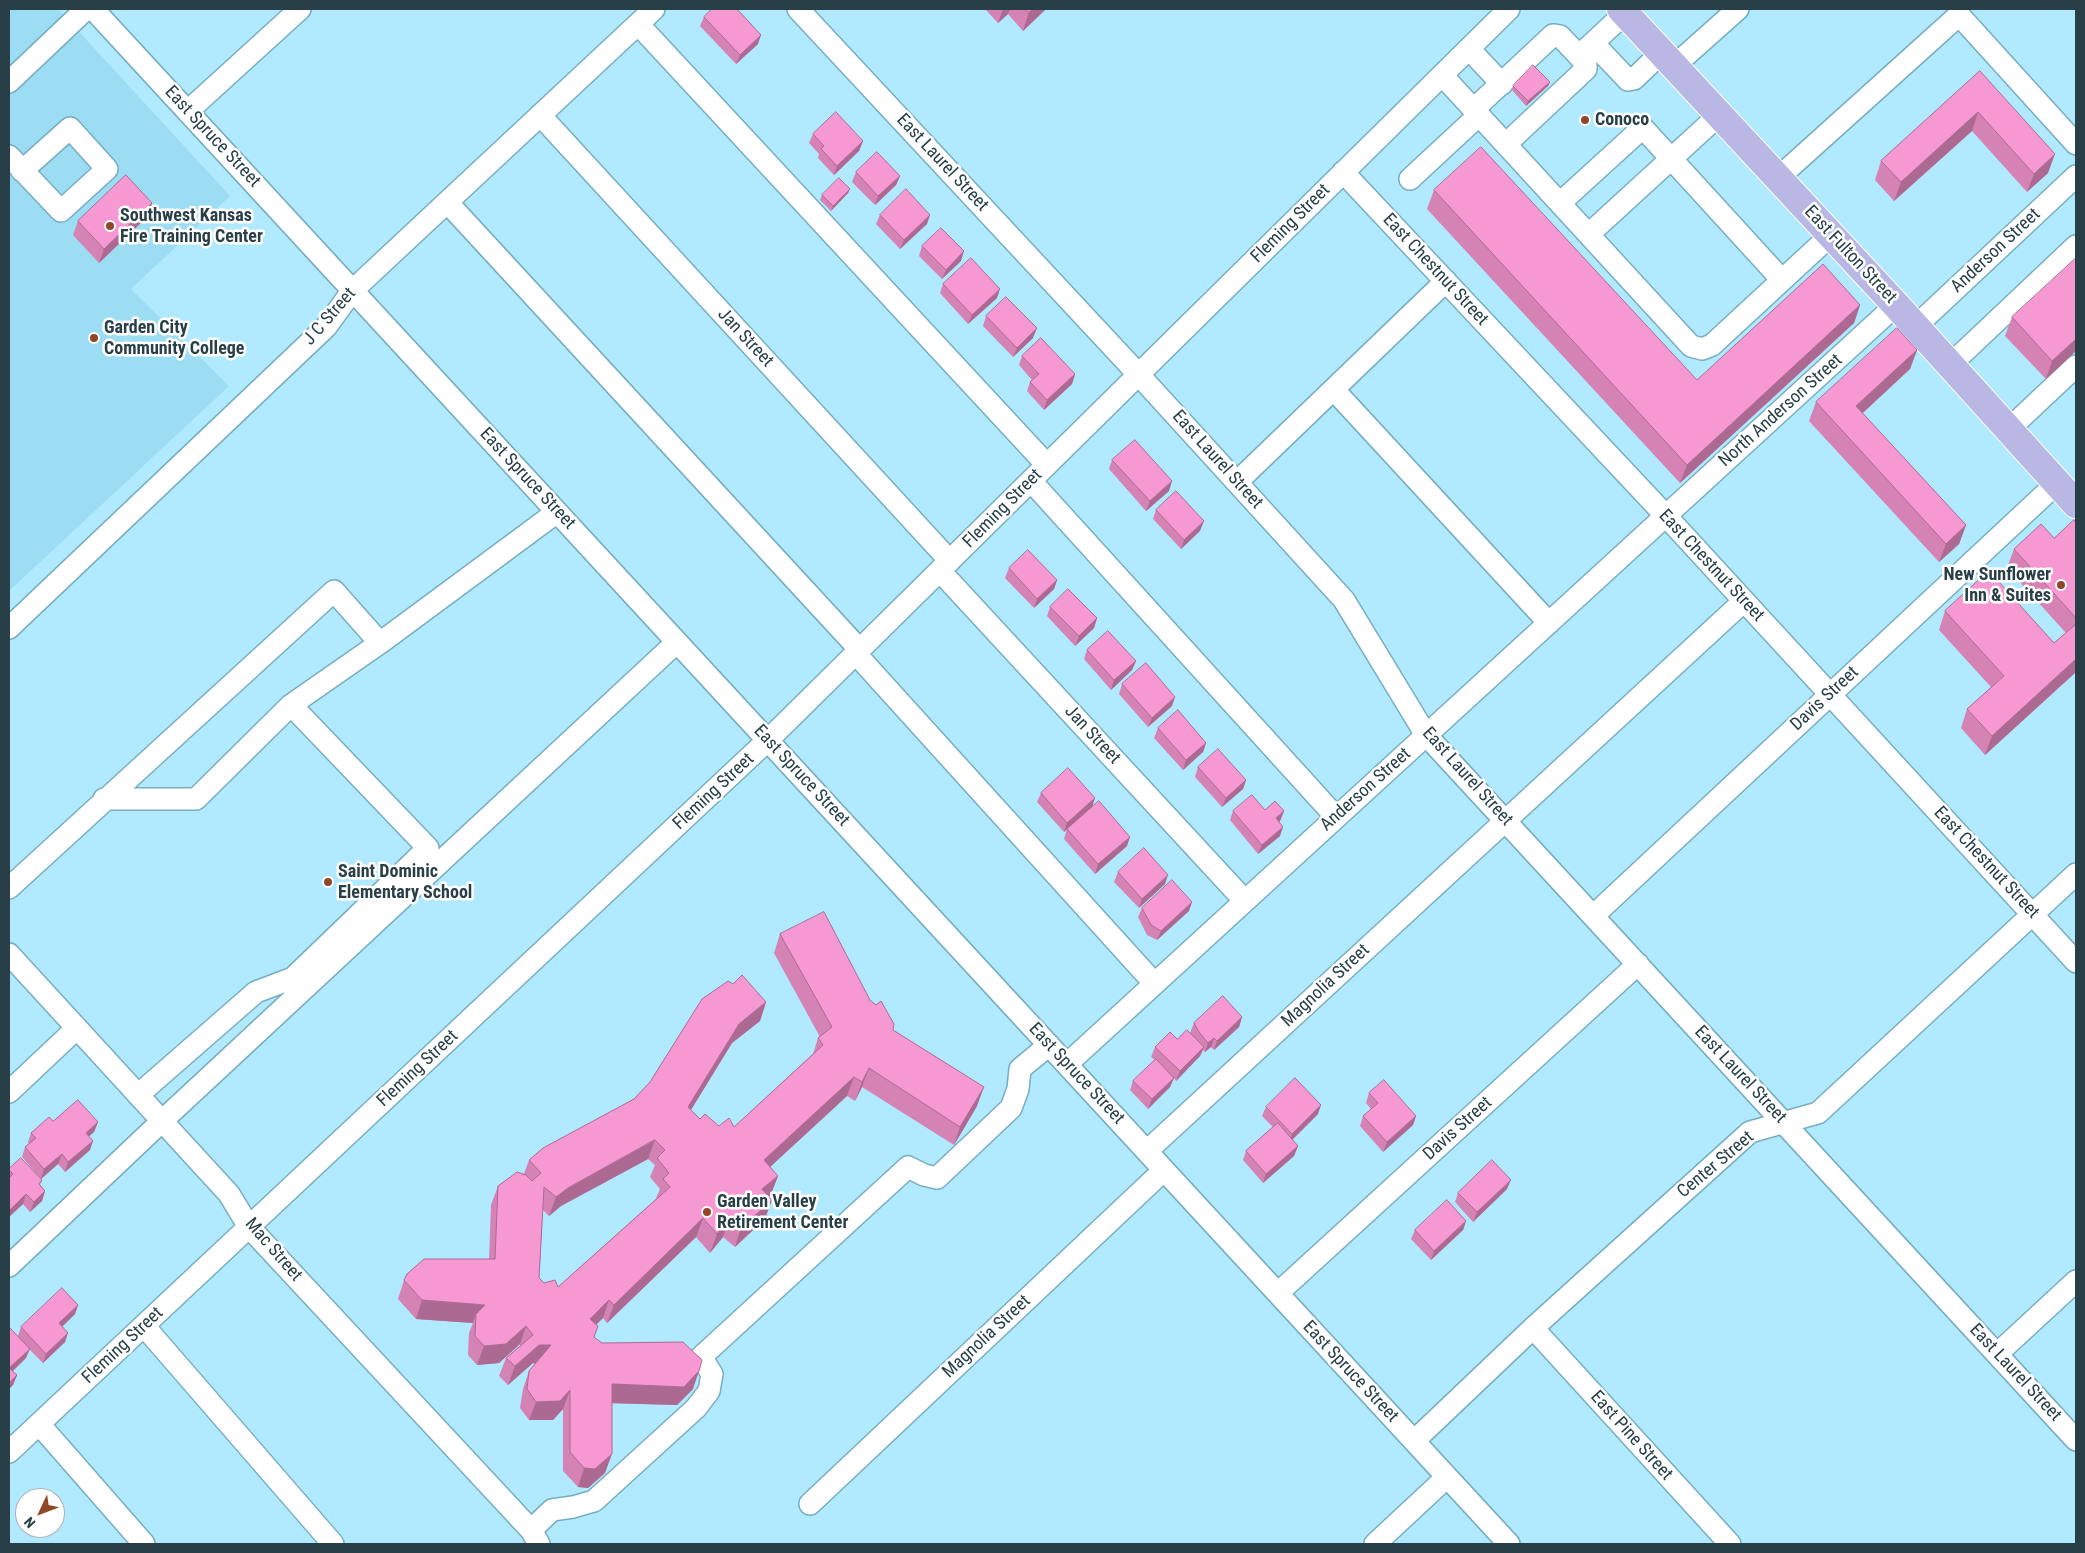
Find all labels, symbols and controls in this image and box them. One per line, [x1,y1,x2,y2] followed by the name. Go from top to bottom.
[160,82,264,192] street label: East Spruce Street
[1595,109,1649,131] place label: Conoco
[891,110,993,216] street label: East Laurel Street
[1579,114,1591,126] marker: Conoco
[1247,180,1335,268] street label: Fleming Street
[1799,202,1901,308] street label: East Fulton Street
[1947,204,2045,298] street label: Anderson Street
[120,205,263,248] place label: Southwest Kansas Fire Training Center
[1378,210,1492,330] street label: East Chestnut Street
[104,220,116,232] marker: Southwest Kansas Fire Training Center
[299,284,361,350] street label: J C Street
[712,304,778,372] street label: Jan Street
[104,317,244,359] place label: Garden City Community College
[88,332,100,344] marker: Garden City Community College
[1715,350,1847,472] street label: North Anderson Street
[1167,406,1267,514] street label: East Laurel Street
[475,424,579,534] street label: East Spruce Street
[959,465,1047,553] street label: Fleming Street
[1654,506,1768,626] street label: East Chestnut Street
[1944,564,2051,606] place label: New Sunflower Inn & Suites
[2055,579,2067,591] marker: New Sunflower Inn & Suites
[1787,662,1863,736] street label: Davis Street
[1059,701,1125,769] street label: Jan Street
[749,721,853,831] street label: East Spruce Street
[1417,723,1517,831] street label: East Laurel Street
[1316,744,1416,836] street label: Anderson Street
[669,749,759,835] street label: Fleming Street
[1929,803,2043,923] street label: East Chestnut Street
[338,861,472,904] place label: Saint Dominic Elementary School
[322,876,334,888] marker: Saint Dominic Elementary School
[1278,940,1374,1032] street label: Magnolia Street
[1024,1019,1128,1129] street label: East Spruce Street
[1689,1022,1791,1128] street label: East Laurel Street
[373,1026,463,1112] street label: Fleming Street
[1419,1092,1497,1166] street label: Davis Street
[1673,1127,1759,1203] street label: Center Street
[717,1191,848,1234] place label: Garden Valley Retirement Center
[701,1206,713,1218] marker: Garden Valley Retirement Center
[240,1214,306,1286] street label: Mac Street
[939,1291,1035,1383] street label: Magnolia Street
[78,1303,168,1389] street label: Fleming Street
[1298,1317,1402,1427] street label: East Spruce Street
[1964,1320,2066,1426] street label: East Laurel Street
[1585,1387,1677,1485] street label: East Pine Street
[15,1488,65,1538] north arrow
[21,1514,39,1531] text: N

